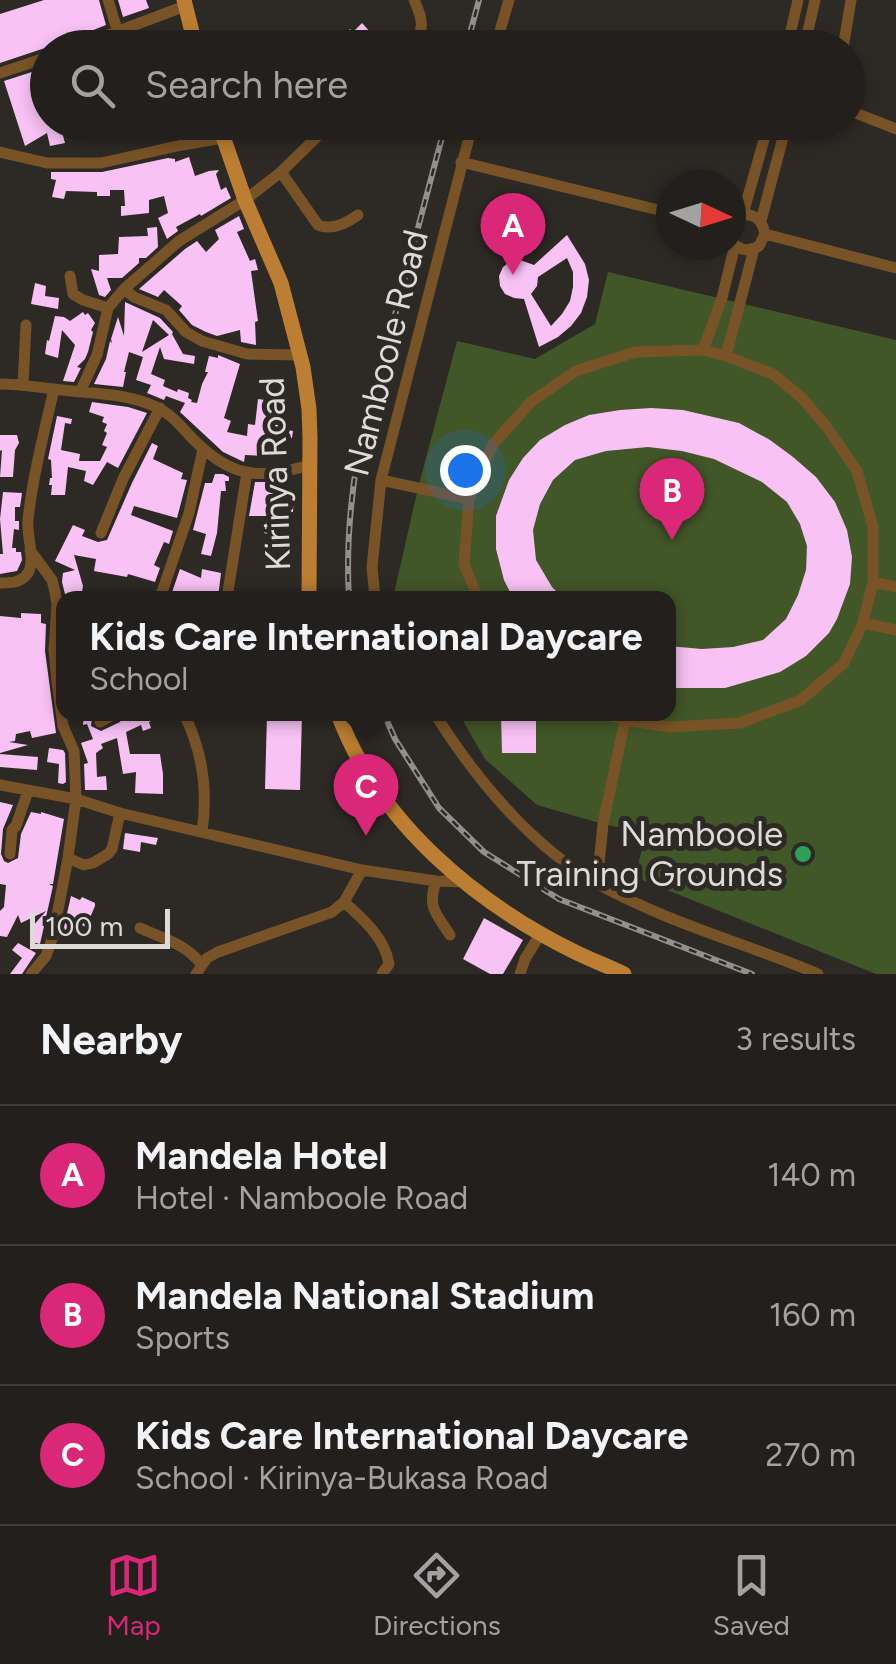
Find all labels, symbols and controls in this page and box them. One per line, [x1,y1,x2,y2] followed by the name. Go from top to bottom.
[30,30,866,140] search box
[65,58,120,113] icon: search
[145,62,348,108] text: Search here
[656,170,746,260] north arrow
[480,192,546,275] pin: A
[335,226,437,480] street label: Namboole Road
[251,376,299,572] street label: Kirinya Road
[440,445,491,496] your location
[640,458,704,540] pin: B
[56,591,676,721] popup
[89,614,643,660] text: Kids Care International Daycare
[89,660,188,698] text: School
[334,754,398,836] pin: C
[517,813,783,895] place label: Namboole Training Grounds
[792,843,814,865] marker: Namboole Training Grounds
[30,904,170,948] scale bar
[45,909,123,943] text: 100 m
[40,1014,182,1065] text: Nearby
[736,1020,856,1058] text: 3 results
[135,1133,388,1179] text: Mandela Hotel
[61,1156,84,1194] text: A
[767,1156,856,1194] text: 140 m
[135,1179,468,1217] text: Hotel · Namboole Road
[135,1273,594,1319] text: Mandela National Stadium
[63,1296,82,1334] text: B
[769,1296,856,1334] text: 160 m
[135,1319,230,1357] text: Sports
[135,1413,688,1459] text: Kids Care International Daycare
[61,1436,84,1474] text: C
[765,1436,856,1474] text: 270 m
[135,1459,549,1497] text: School · Kirinya-Bukasa Road
[106,1548,161,1642] tab: Map
[373,1548,501,1642] tab: Directions
[713,1548,790,1642] tab: Saved

